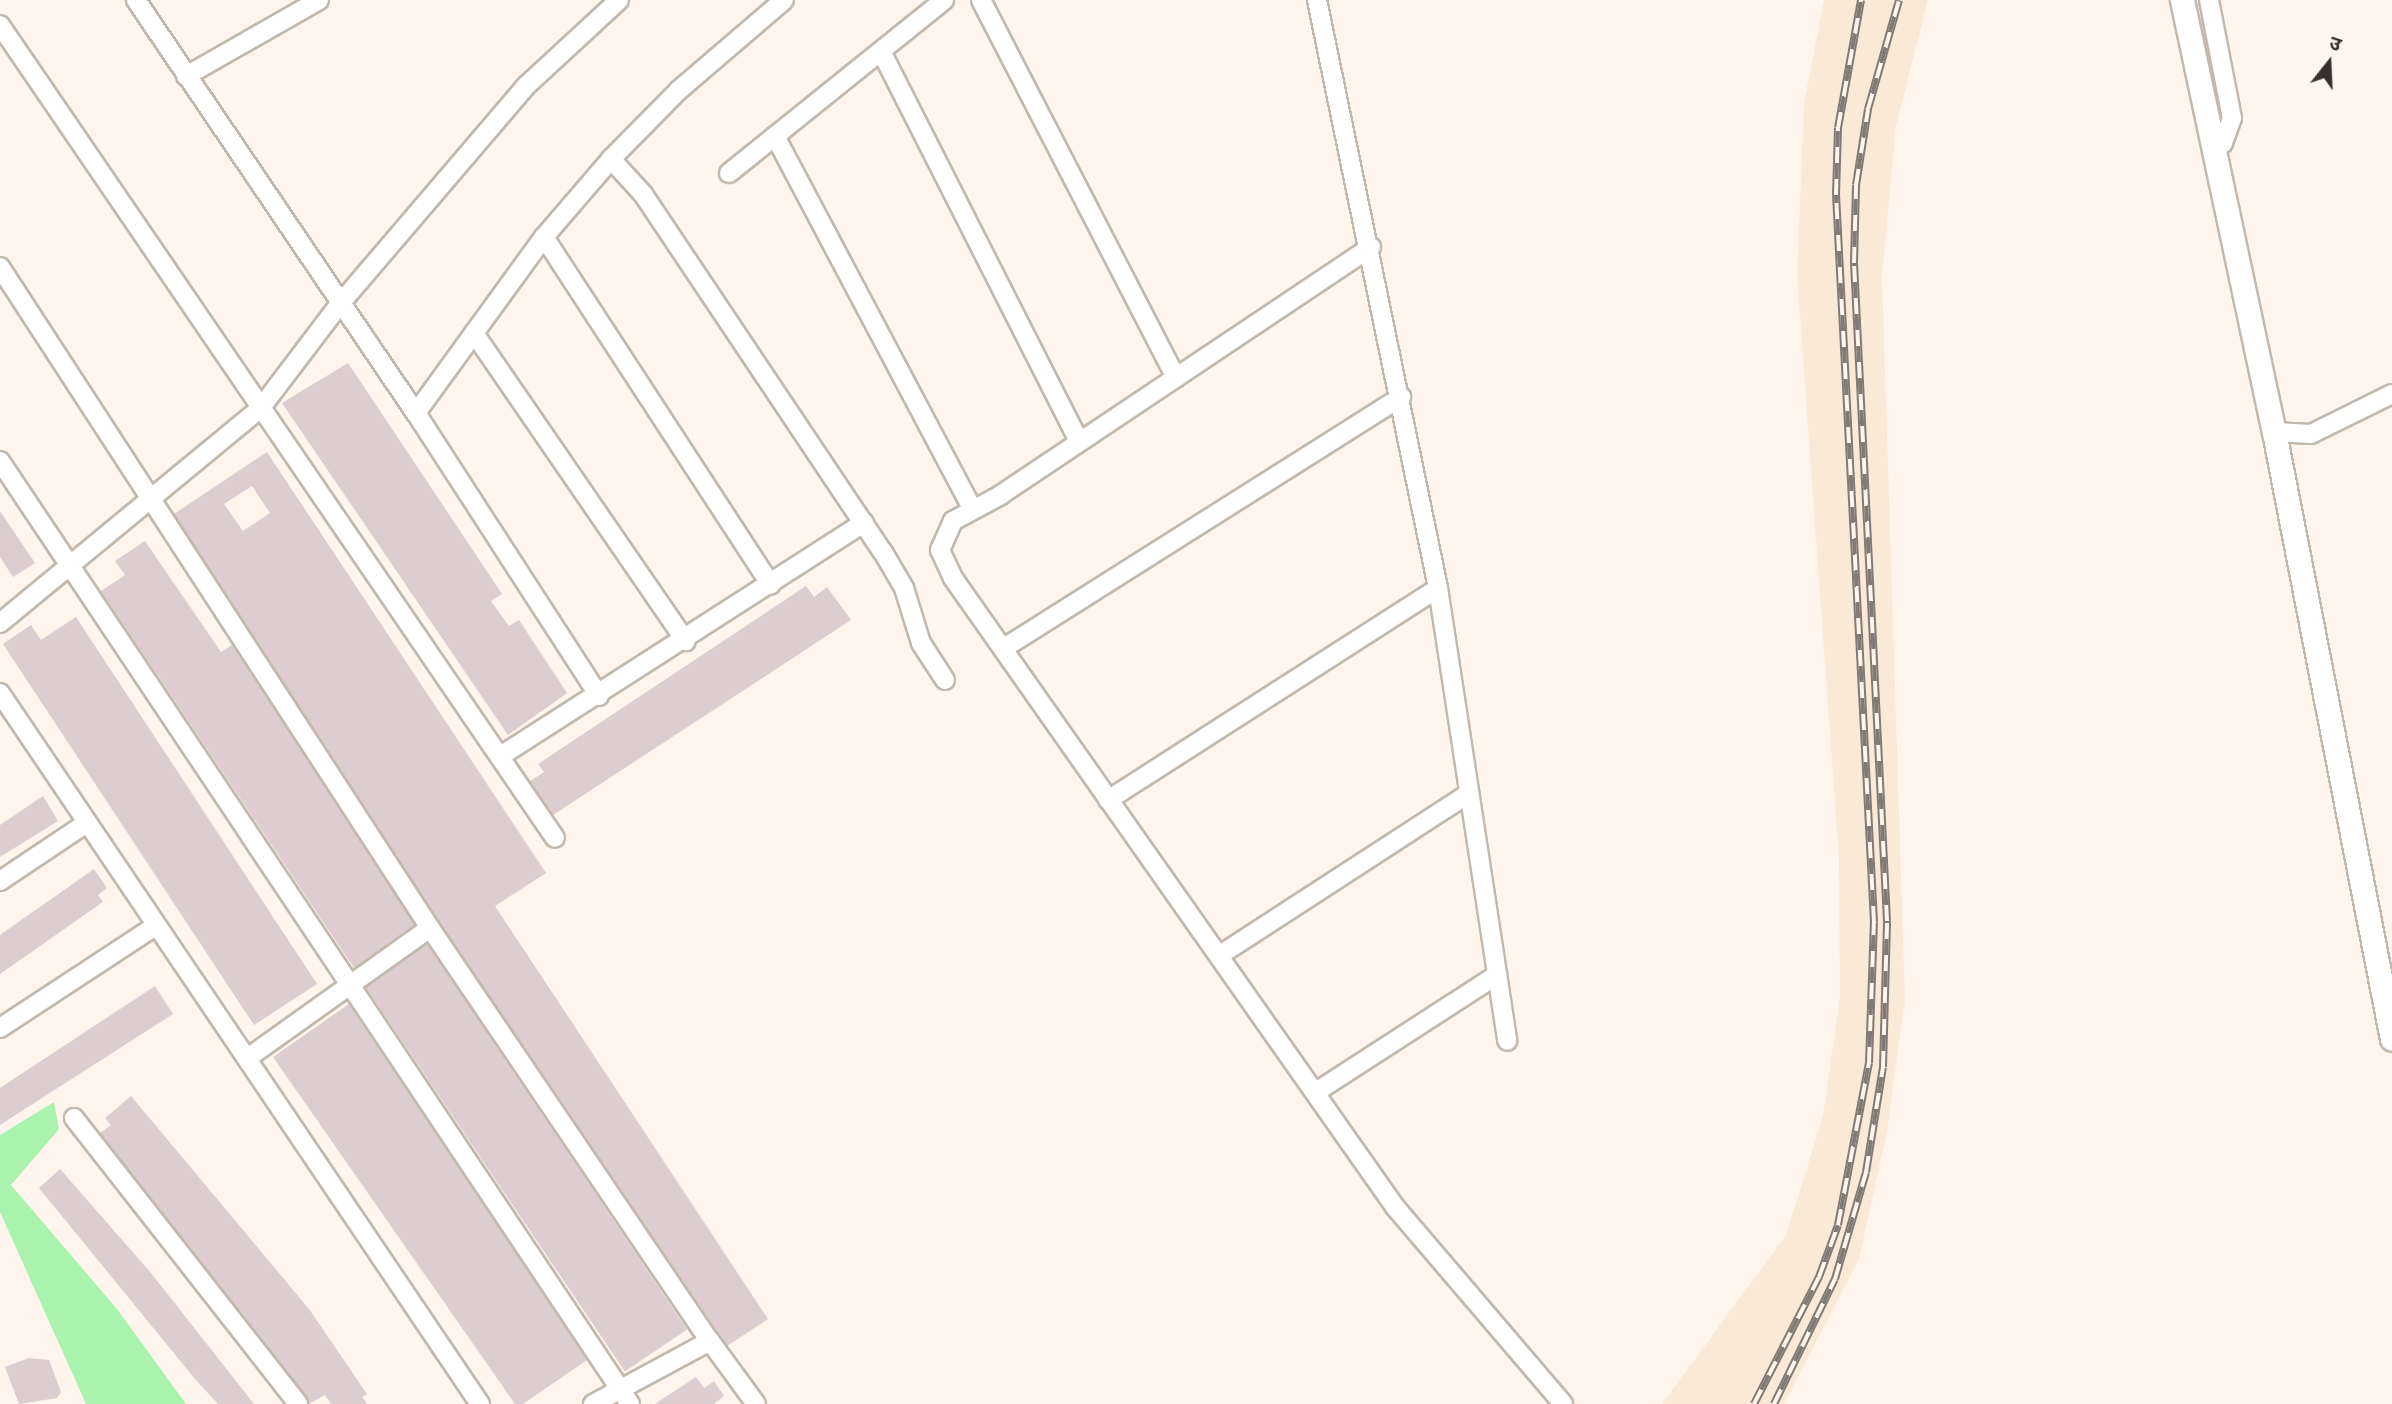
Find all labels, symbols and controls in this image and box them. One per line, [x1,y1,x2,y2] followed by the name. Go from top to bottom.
[2294,28,2364,98] north arrow
[2326,30,2344,56] text: उ

